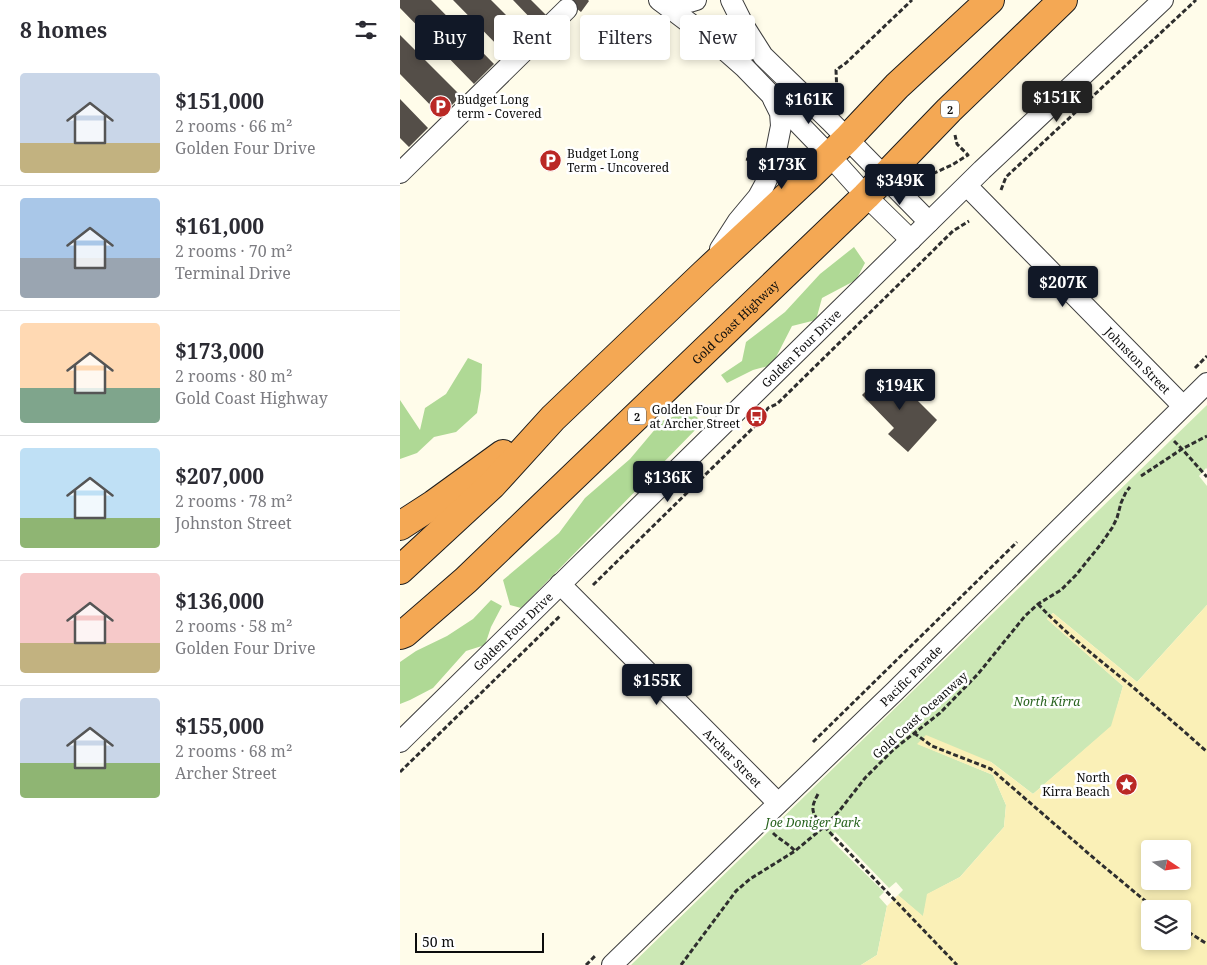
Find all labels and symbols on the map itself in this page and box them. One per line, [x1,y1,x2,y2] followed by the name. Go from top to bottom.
[1022,80,1092,123] pin: $151K
[774,82,844,125] pin: $161K
[457,91,542,122] place label: Budget Long term - Covered
[429,94,453,118] parking icon: Budget Long term - Covered
[941,100,959,118] road number: 2
[567,145,670,176] place label: Budget Long Term - Uncovered
[539,148,563,172] parking icon: Budget Long Term - Uncovered
[747,148,817,190] pin: $173K
[865,164,935,206] pin: $349K
[1028,266,1098,308] pin: $207K
[688,276,782,368] street label: Gold Coast Highway
[757,305,844,391] street label: Golden Four Drive
[1100,322,1175,397] street label: Johnston Street
[865,368,935,411] pin: $194K
[650,401,740,432] place label: Golden Four Dr at Archer Street
[744,404,768,428] bus stop icon: Golden Four Dr at Archer Street
[628,408,646,424] road number: 2
[633,460,703,503] pin: $136K
[469,588,556,674] street label: Golden Four Drive
[876,641,945,710] street label: Pacific Parade
[622,664,692,706] pin: $155K
[869,667,972,762] street label: Gold Coast Oceanway
[1013,693,1080,710] park label: North Kirra
[700,725,766,791] street label: Archer Street
[1042,769,1110,800] place label: North Kirra Beach
[1114,772,1138,796] place icon: North Kirra Beach
[764,814,862,831] park label: Joe Doniger Park
[1141,840,1191,890] north arrow
[415,930,544,953] scale bar

